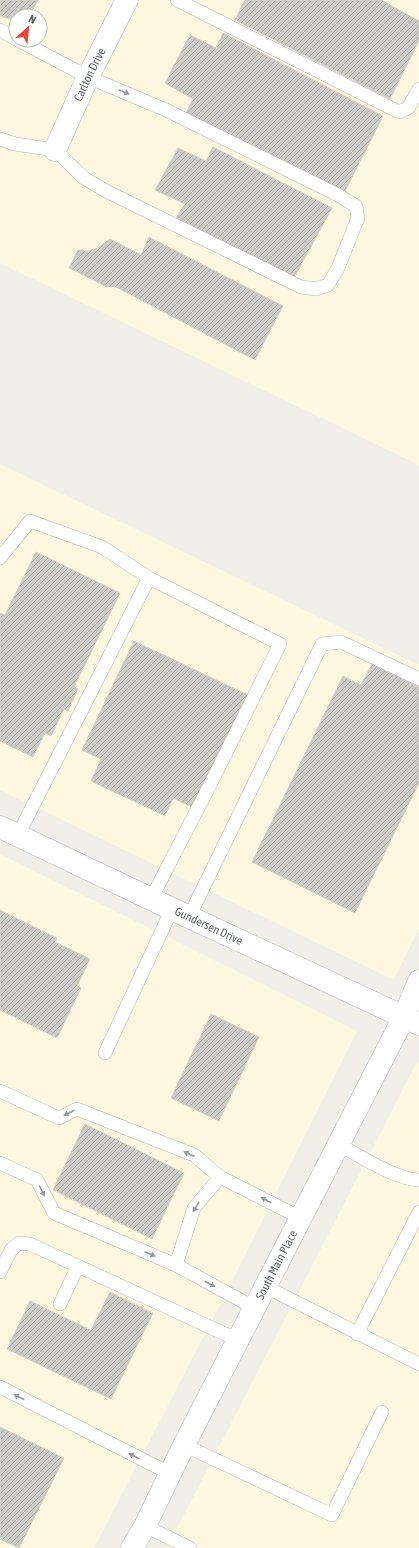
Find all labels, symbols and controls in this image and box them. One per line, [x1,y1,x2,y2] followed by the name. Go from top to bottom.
[8,8,48,48] north arrow
[27,12,38,26] text: N
[71,46,109,103] street label: Carlton Drive
[118,90,130,96] one-way arrow
[172,904,245,948] street label: Gundersen Drive
[63,1110,74,1116] one-way arrow
[183,1150,195,1157] one-way arrow
[39,1185,46,1196] one-way arrow
[260,1197,272,1204] one-way arrow
[192,1202,200,1212] one-way arrow
[253,1228,300,1302] street label: South Main Place
[145,1251,156,1257] one-way arrow
[205,1280,216,1287] one-way arrow
[13,1394,24,1400] one-way arrow
[129,1453,140,1459] one-way arrow

